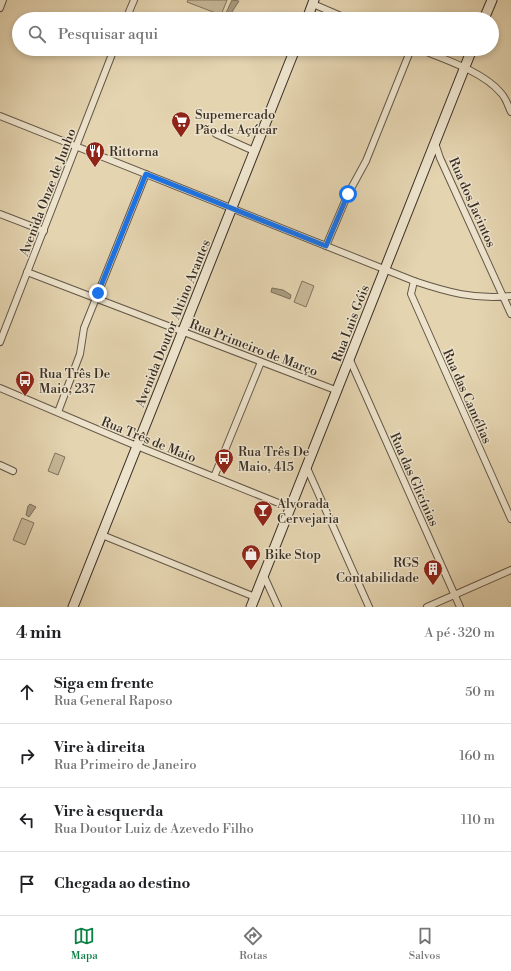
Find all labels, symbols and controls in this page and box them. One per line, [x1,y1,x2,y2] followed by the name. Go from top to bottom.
[12,12,499,56] search box
[26,23,48,45] icon: search
[58,25,158,44] text: Pesquisar aqui
[195,107,278,138] place label: Supemercado Pão de Açúcar
[170,110,192,138] supermarket icon: Supemercado Pão de Açúcar
[16,126,80,259] street label: Avenida Onze de Junho
[84,140,106,168] restaurant icon: Rittorna
[109,144,159,160] place label: Rittorna
[445,155,499,250] street label: Rua dos Jacintos
[339,185,357,203] route start
[131,237,214,411] street label: Avenida Doutor Altino Arantes
[329,282,373,364] street label: Rua Luis Góis
[89,284,107,302] route end
[187,316,320,380] street label: Rua Primeiro de Março
[439,347,495,446] street label: Rua das Camélias
[39,366,111,397] place label: Rua Três De Maio, 237
[14,369,36,397] bus stop icon: Rua Três De Maio, 237
[99,414,198,466] street label: Rua Três de Maio
[386,430,442,529] street label: Rua das Glicínias
[238,444,310,475] place label: Rua Três De Maio, 415
[213,447,235,475] bus stop icon: Rua Três De Maio, 415
[276,496,339,527] place label: Alvorada Cervejaria
[252,499,274,527] bar icon: Alvorada Cervejaria
[240,543,262,571] shop icon: Bike Stop
[264,547,321,563] place label: Bike Stop
[336,555,419,586] place label: RGS Contabilidade
[422,558,444,586] building icon: RGS Contabilidade
[16,622,61,644] text: 4 min
[425,625,495,641] text: A pé · 320 m
[54,674,154,693] text: Siga em frente
[16,681,38,703] icon: ahead
[465,684,495,700] text: 50 m
[54,693,172,709] text: Rua General Raposo
[54,738,145,757] text: Vire à direita
[16,745,38,767] icon: right
[459,748,495,764] text: 160 m
[54,757,196,773] text: Rua Primeiro de Janeiro
[54,802,163,821] text: Vire à esquerda
[16,809,38,831] icon: left
[461,812,495,828] text: 110 m
[54,821,254,837] text: Rua Doutor Luiz de Azevedo Filho
[16,873,38,895] icon: arrive
[54,874,190,893] text: Chegada ao destino
[71,925,98,963] tab: Mapa
[239,925,267,963] tab: Rotas
[409,925,440,963] tab: Salvos

